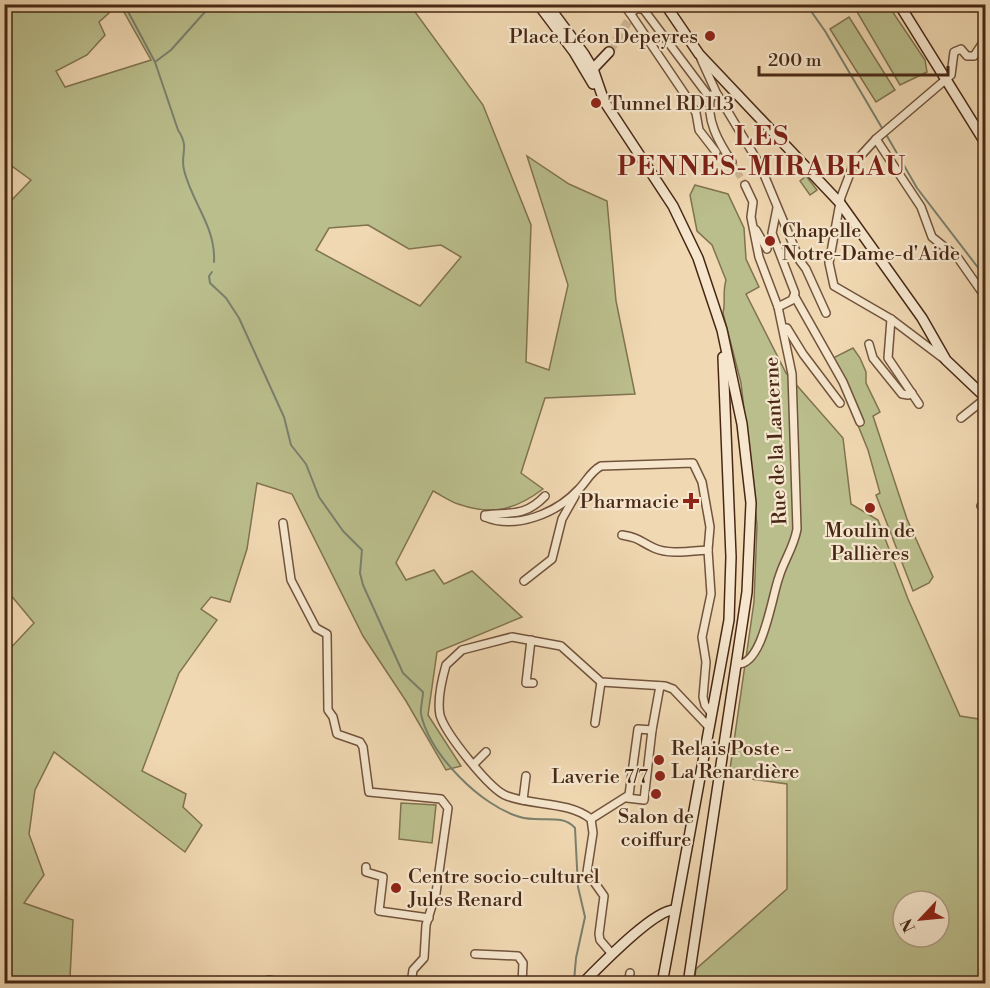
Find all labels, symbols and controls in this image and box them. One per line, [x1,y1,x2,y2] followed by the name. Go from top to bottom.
[509,25,698,50] place label: Place Léon Depeyres
[703,29,717,43] marker: Place Léon Depeyres
[759,39,948,77] scale bar
[768,49,822,72] text: 200 m
[608,92,734,117] place label: Tunnel RD113
[589,96,603,110] marker: Tunnel RD113
[617,121,907,183] district label: LES PENNES-MIRABEAU
[782,219,960,267] place label: Chapelle Notre-Dame-d'Aide
[763,234,777,248] marker: Chapelle Notre-Dame-d'Aide
[760,356,793,526] street label: Rue de la Lanterne
[580,490,679,515] place label: Pharmacie
[684,494,698,508] marker: Pharmacie
[863,501,877,515] marker: Moulin de Pallières
[825,519,915,567] place label: Moulin de Pallières
[671,737,799,785] place label: Relais Poste - La Renardière
[652,753,666,767] marker: Relais Poste - La Renardière
[551,765,648,790] place label: Laverie 7/7
[653,769,667,783] marker: Laverie 7/7
[649,787,663,801] marker: Salon de coiffure
[618,805,694,853] place label: Salon de coiffure
[407,865,600,913] place label: Centre socio-culturel Jules Renard
[389,881,403,895] marker: Centre socio-culturel Jules Renard
[891,889,951,949] north arrow
[897,915,920,935] text: N

